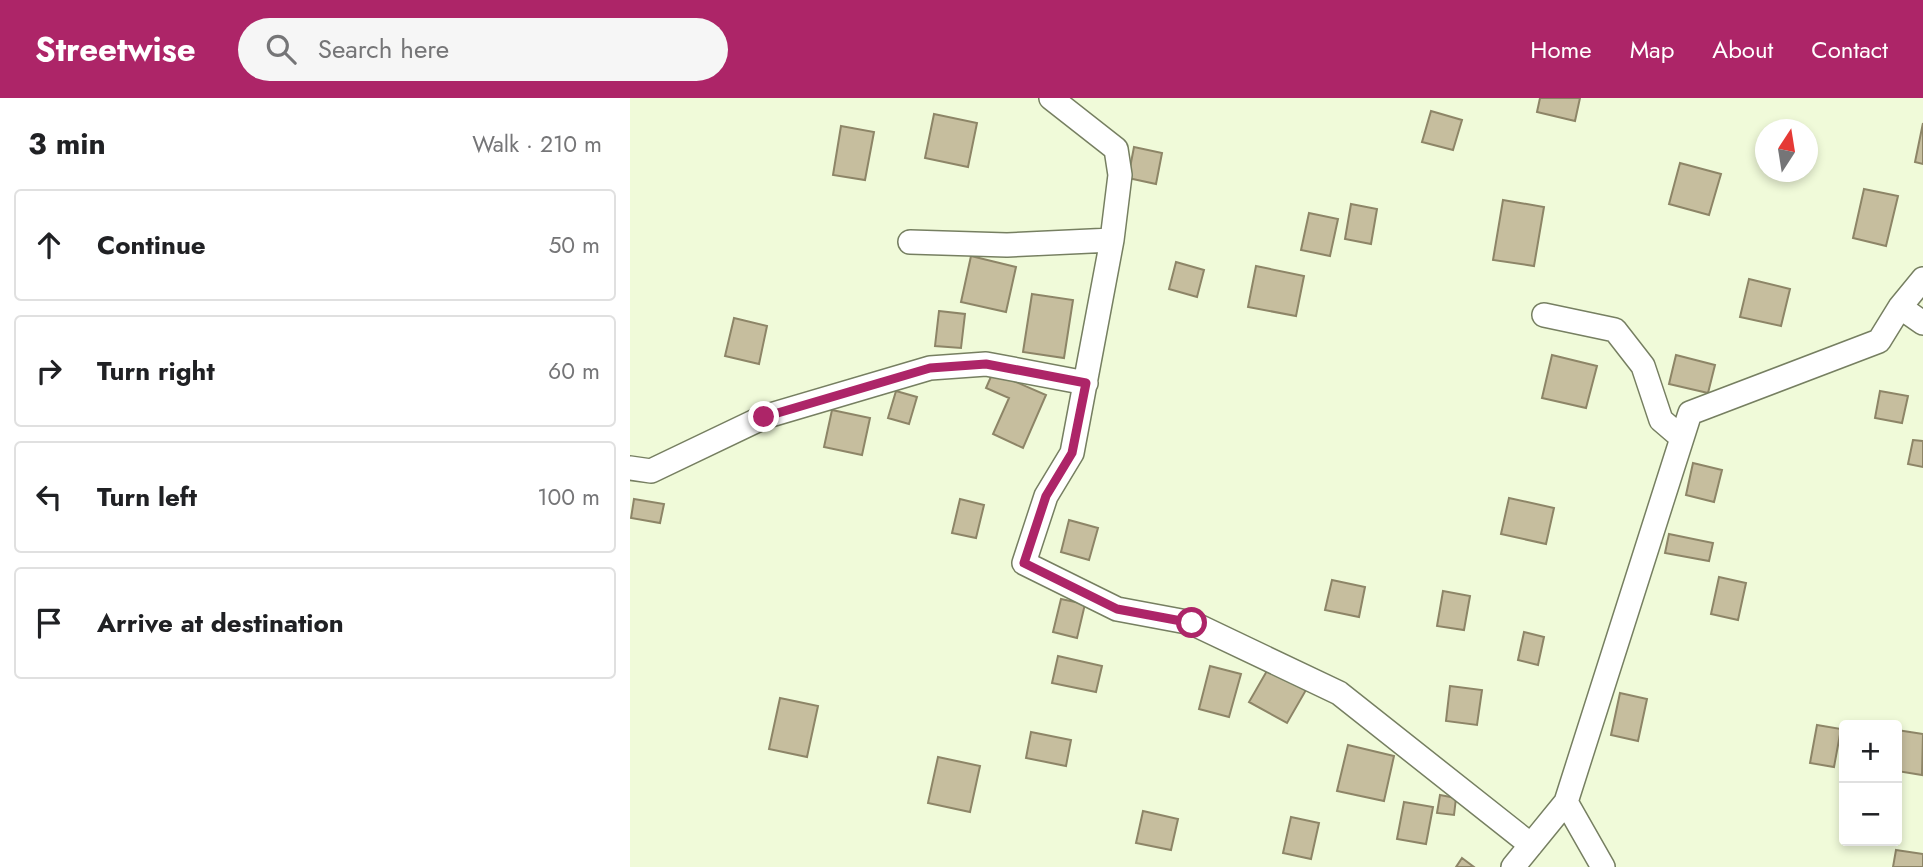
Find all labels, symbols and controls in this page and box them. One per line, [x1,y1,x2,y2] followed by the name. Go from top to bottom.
[238,18,728,81] search box
[35,26,196,73] text: Streetwise
[262,30,300,68] icon: search
[318,30,449,68] text: Search here
[1530,32,1592,67] text: Home
[1630,32,1674,67] text: Map
[1712,32,1773,67] text: About
[1811,32,1888,67] text: Contact
[1755,119,1818,182] north arrow
[28,122,106,165] text: 3 min
[472,127,602,161] text: Walk · 210 m
[30,226,68,264] icon: ahead
[97,226,206,264] text: Continue
[548,228,600,262] text: 50 m
[30,352,68,390] icon: right
[97,352,215,390] text: Turn right
[548,354,600,388] text: 60 m
[748,401,779,432] route end
[30,478,68,516] icon: left
[97,478,197,516] text: Turn left
[537,480,600,514] text: 100 m
[30,604,68,642] icon: arrive
[97,604,344,642] text: Arrive at destination
[1176,607,1207,638] route start
[1839,720,1902,846] map controls
[1839,720,1902,783] button: +
[1839,783,1902,846] button: −

